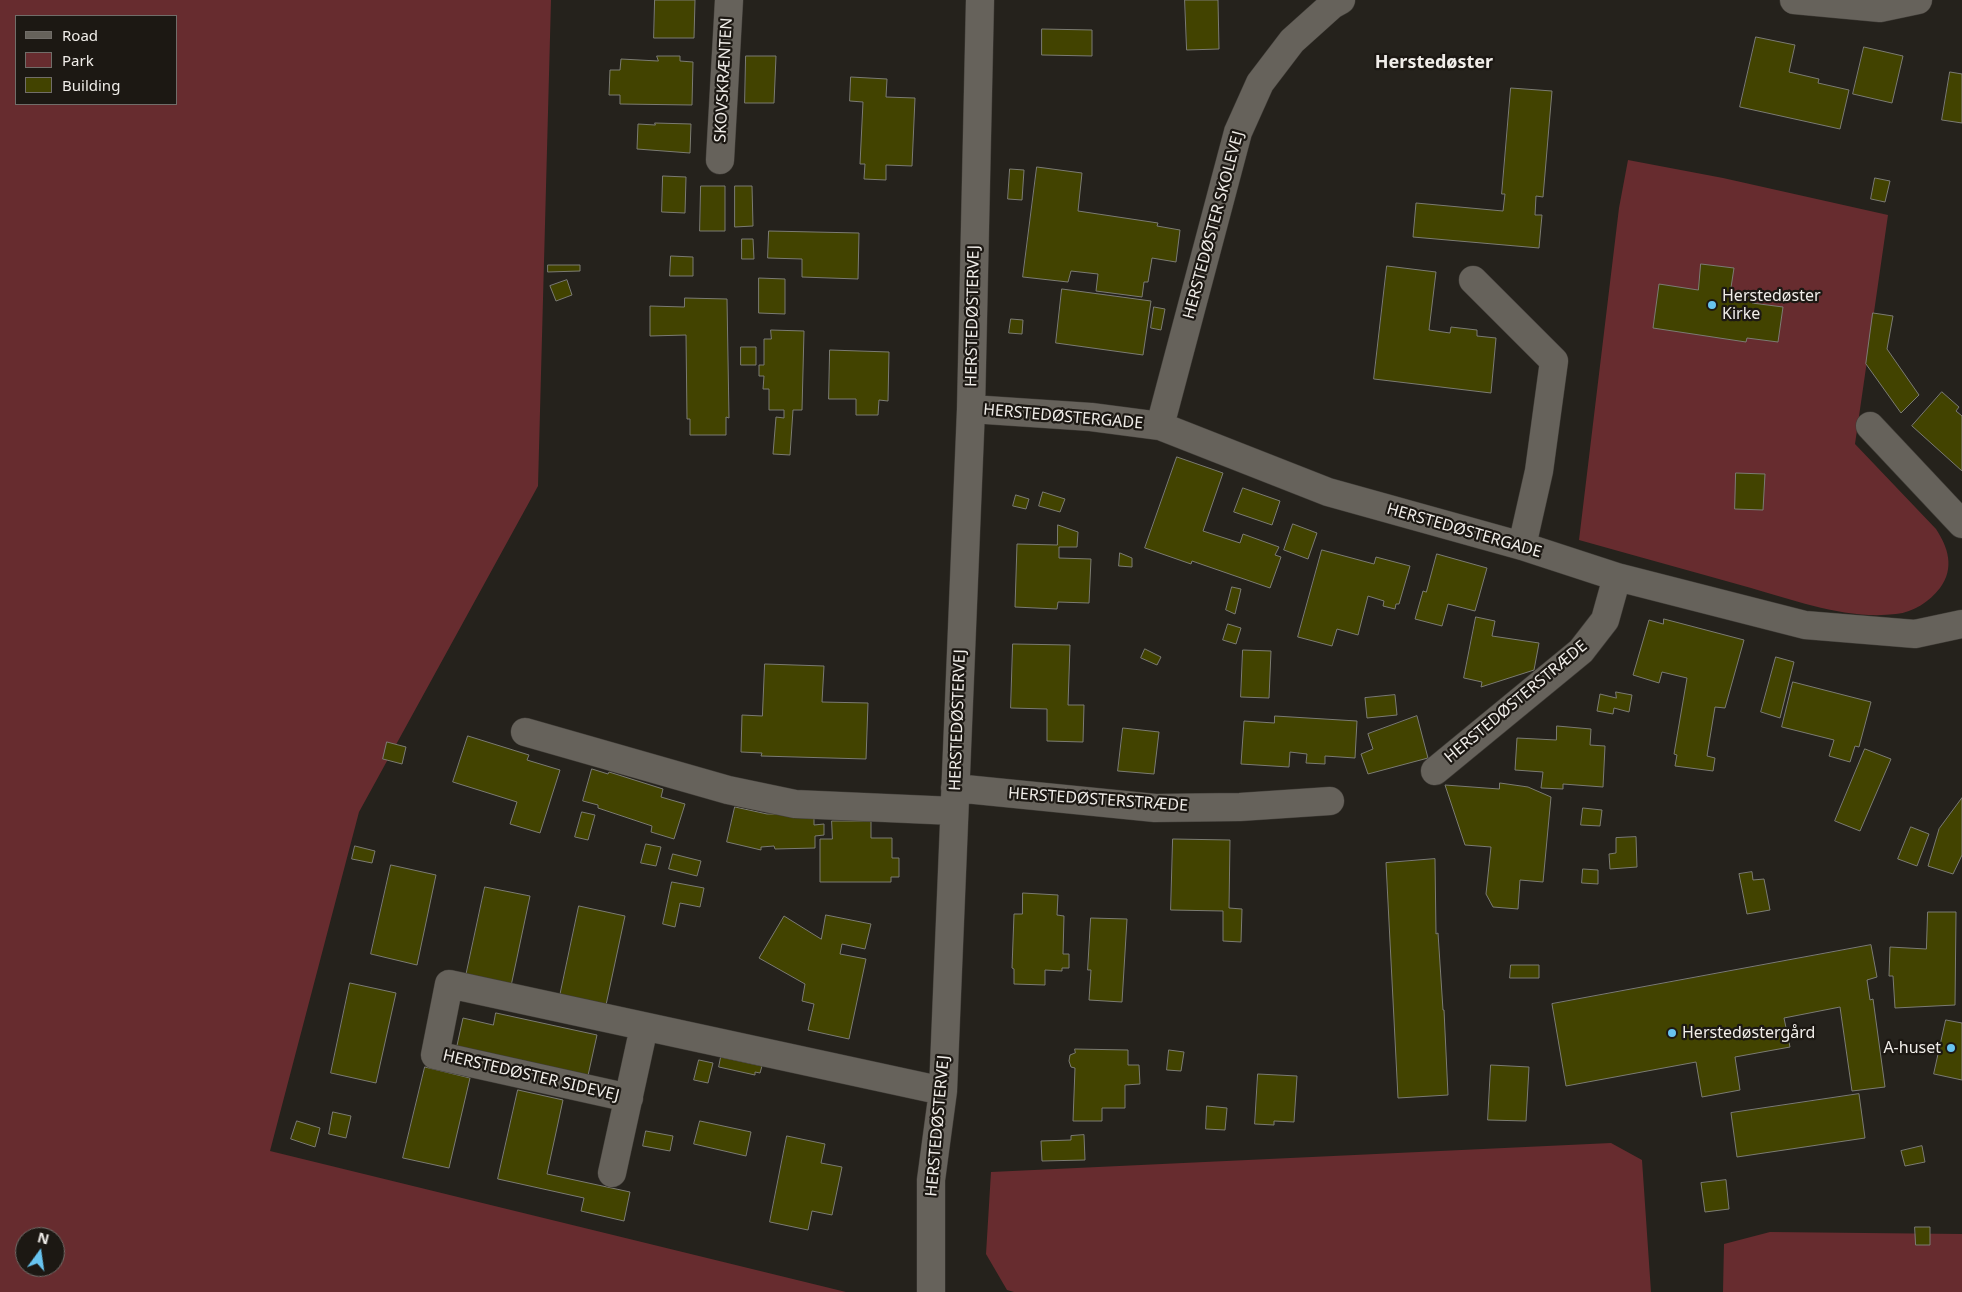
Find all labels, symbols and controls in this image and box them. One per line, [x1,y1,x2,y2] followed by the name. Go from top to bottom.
[15,15,178,105] legend
[711,17,737,143] street label: SKOVSKRÆNTEN
[62,25,98,45] text: Road
[62,50,94,70] text: Park
[1375,52,1493,74] district label: Herstedøster
[62,75,120,95] text: Building
[1180,129,1248,321] street label: HERSTEDØSTER SKOLEVEJ
[962,245,984,387] street label: HERSTEDØSTERVEJ
[1722,286,1821,324] place label: Herstedøster Kirke
[1706,299,1718,311] marker: Herstedøster Kirke
[982,400,1144,434] street label: HERSTEDØSTERGADE
[1384,500,1544,562] street label: HERSTEDØSTERGADE
[1441,637,1591,767] street label: HERSTEDØSTERSTRÆDE
[946,649,970,791] street label: HERSTEDØSTERVEJ
[1007,784,1189,816] street label: HERSTEDØSTERSTRÆDE
[1682,1023,1815,1043] place label: Herstedøstergård
[1666,1027,1678,1039] marker: Herstedøstergård
[1883,1038,1941,1058] place label: A-huset
[1945,1042,1957,1054] marker: A-huset
[441,1046,621,1106] street label: HERSTEDØSTER SIDEVEJ
[922,1055,954,1197] street label: HERSTEDØSTERVEJ
[15,1227,65,1277] north arrow
[36,1227,51,1249] text: N

